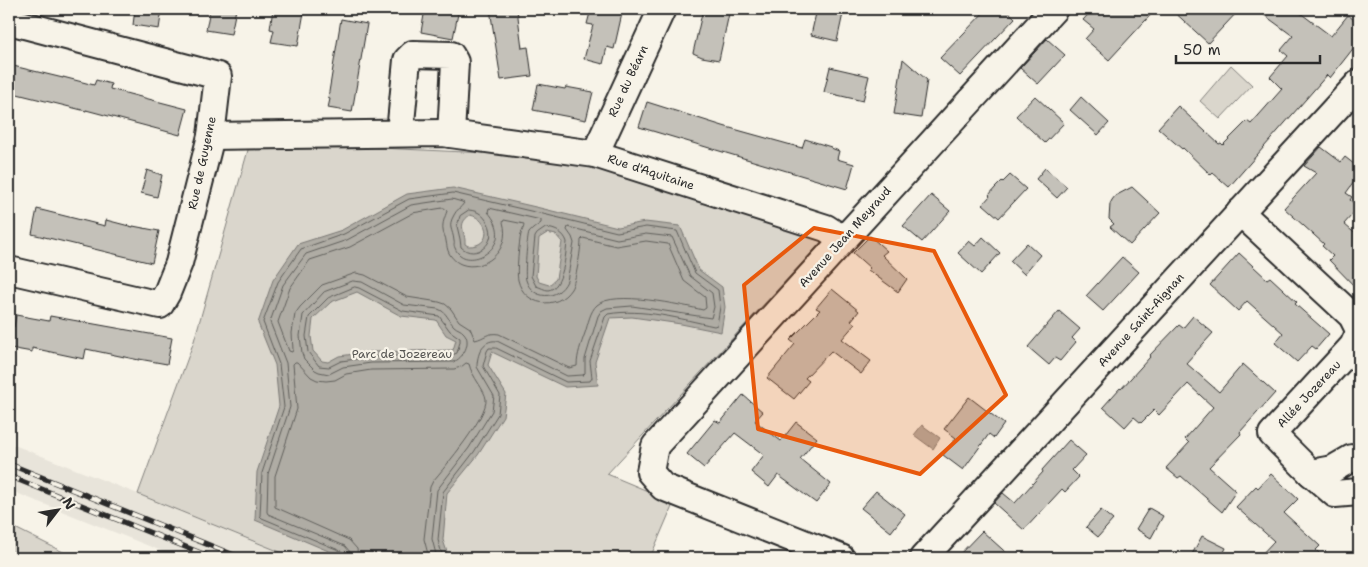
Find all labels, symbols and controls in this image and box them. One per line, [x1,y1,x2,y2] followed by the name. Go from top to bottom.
[1176,32,1319,64] scale bar
[1183,40,1221,60] text: 50 m
[604,42,652,120] street label: Rue du Béarn
[184,115,220,211] street label: Rue de Guyenne
[605,150,697,194] street label: Rue d'Aquitaine
[795,183,895,291] street label: Avenue Jean Meyraud
[1094,270,1188,370] street label: Avenue Saint-Aignan
[352,346,452,362] park label: Parc de Jozereau
[1274,357,1344,431] street label: Allée Jozereau
[32,484,82,534] north arrow
[59,494,80,513] text: N

